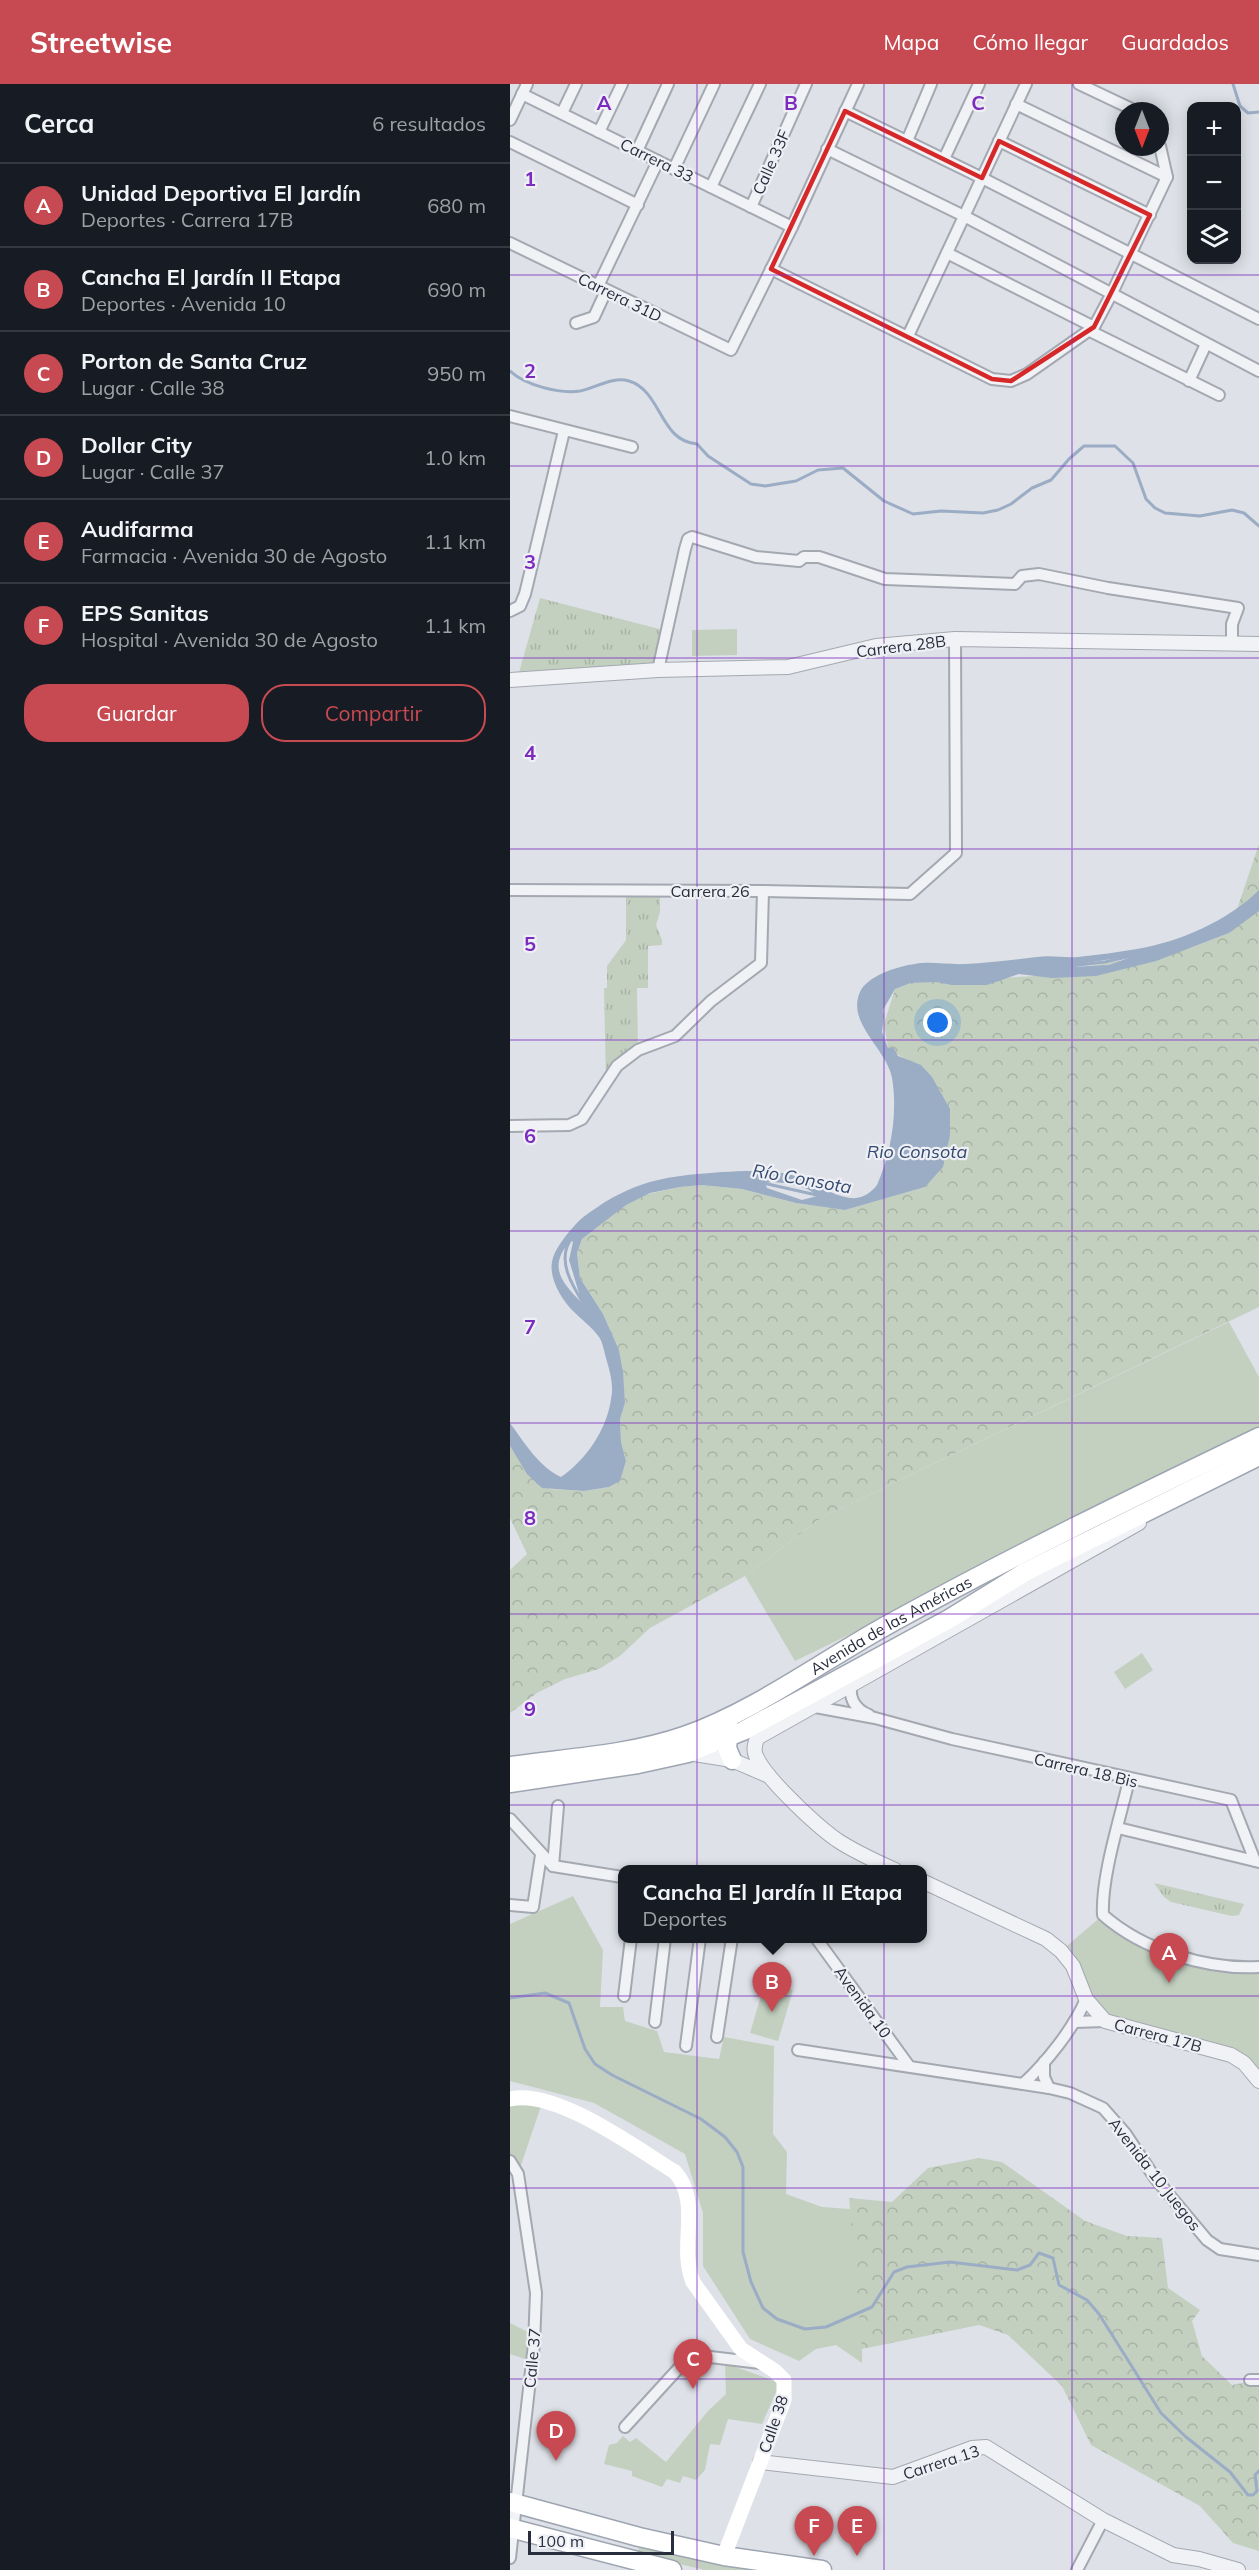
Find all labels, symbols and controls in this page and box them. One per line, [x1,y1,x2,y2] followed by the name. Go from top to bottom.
[30,25,172,60] text: Streetwise
[884,29,939,55] text: Mapa
[972,29,1088,55] text: Cómo llegar
[1121,29,1229,55] text: Guardados
[597,90,612,115] text: A
[784,90,798,115] text: B
[971,90,985,115] text: C
[1115,102,1169,156] north arrow
[1187,102,1241,264] map controls
[1187,102,1241,156] button: +
[24,107,94,140] text: Cerca
[372,111,486,136] text: 6 resultados
[748,126,794,198] street label: Calle 33F
[617,134,697,186] street label: Carrera 33
[1187,156,1241,210] button: −
[524,166,536,191] text: 1
[81,179,361,207] text: Unidad Deportiva El Jardín
[36,193,51,218] text: A
[427,193,486,218] text: 680 m
[81,207,293,232] text: Deportes · Carrera 17B
[1187,210,1241,264] button: layers
[81,263,341,291] text: Cancha El Jardín II Etapa
[575,268,665,326] street label: Carrera 31D
[37,277,50,302] text: B
[427,277,486,302] text: 690 m
[81,291,286,316] text: Deportes · Avenida 10
[81,347,307,375] text: Porton de Santa Cruz
[524,358,536,383] text: 2
[37,361,50,386] text: C
[427,361,486,386] text: 950 m
[81,375,225,400] text: Lugar · Calle 38
[81,431,192,459] text: Dollar City
[36,445,51,470] text: D
[424,445,486,470] text: 1.0 km
[81,459,225,484] text: Lugar · Calle 37
[81,515,194,543] text: Audifarma
[38,529,49,554] text: E
[424,529,486,554] text: 1.1 km
[81,543,387,568] text: Farmacia · Avenida 30 de Agosto
[524,549,536,574] text: 3
[81,599,209,627] text: EPS Sanitas
[38,613,49,638] text: F
[424,613,486,638] text: 1.1 km
[81,627,378,652] text: Hospital · Avenida 30 de Agosto
[855,631,947,661] street label: Carrera 28B
[24,684,249,742] button: Guardar
[261,684,486,742] button: Compartir
[524,740,536,765] text: 4
[670,881,750,901] street label: Carrera 26
[524,931,536,956] text: 5
[923,1008,952,1037] your location
[524,1123,536,1148] text: 6
[867,1140,967,1163] water label: Rio Consota
[751,1158,854,1199] water label: Río Consota
[524,1314,536,1339] text: 7
[524,1505,536,1530] text: 8
[806,1571,975,1679] street label: Avenida de las Américas
[524,1696,536,1721] text: 9
[1032,1748,1140,1792] street label: Carrera 18 Bis
[618,1865,927,1943] popup
[643,1878,902,1906] text: Cancha El Jardín II Etapa
[643,1906,727,1931] text: Deportes
[1150,1934,1188,1983] pin: A
[752,1962,792,2012] pin: B
[830,1962,896,2042] street label: Avenida 10
[1112,2014,1204,2056] street label: Carrera 17B
[1105,2113,1205,2235] street label: Avenida 10 Juegos
[519,2327,545,2389] street label: Calle 37
[674,2340,712,2389] pin: C
[754,2392,792,2456] street label: Calle 38
[536,2412,576,2461] pin: D
[900,2440,982,2484] street label: Carrera 13
[794,2506,834,2556] pin: F
[838,2506,876,2556] pin: E
[528,2528,674,2556] scale bar
[537,2531,584,2551] text: 100 m

